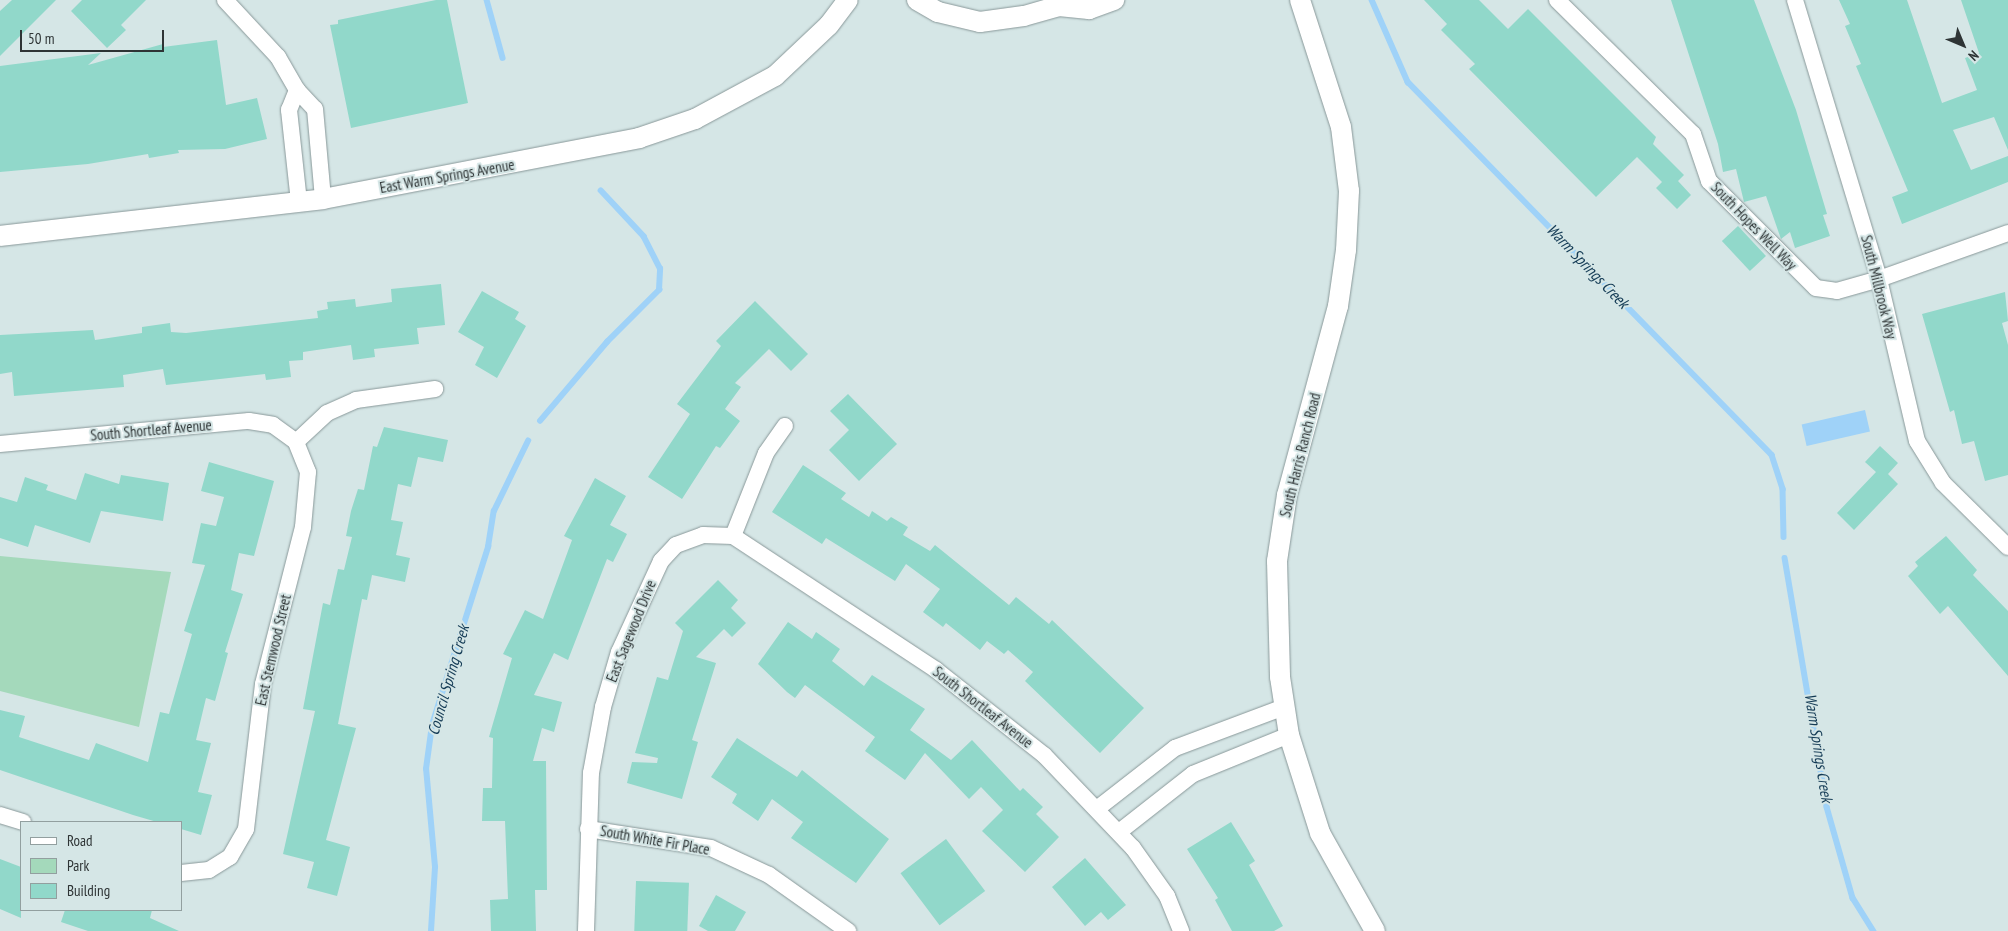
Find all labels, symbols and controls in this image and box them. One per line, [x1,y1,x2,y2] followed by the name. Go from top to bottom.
[22,20,166,52] scale bar
[1938,20,1988,70] north arrow
[28,29,54,48] text: 50 m
[1965,47,1983,65] text: N
[378,155,516,197] street label: East Warm Springs Avenue
[1707,178,1801,274] street label: South Hopes Well Way
[1543,220,1633,312] water label: Warm Springs Creek
[1857,233,1901,341] street label: South Millbrook Way
[1276,391,1324,519] street label: South Harris Ranch Road
[89,416,213,444] street label: South Shortleaf Avenue
[602,577,660,685] street label: East Sagewood Drive
[251,593,295,707] street label: East Stemwood Street
[423,623,473,737] water label: Council Spring Creek
[929,662,1037,752] street label: South Shortleaf Avenue
[1801,692,1837,804] water label: Warm Springs Creek
[20,821,182,911] legend
[599,822,711,858] street label: South White Fir Place
[67,831,93,850] text: Road
[67,856,89,875] text: Park
[67,881,110,900] text: Building

